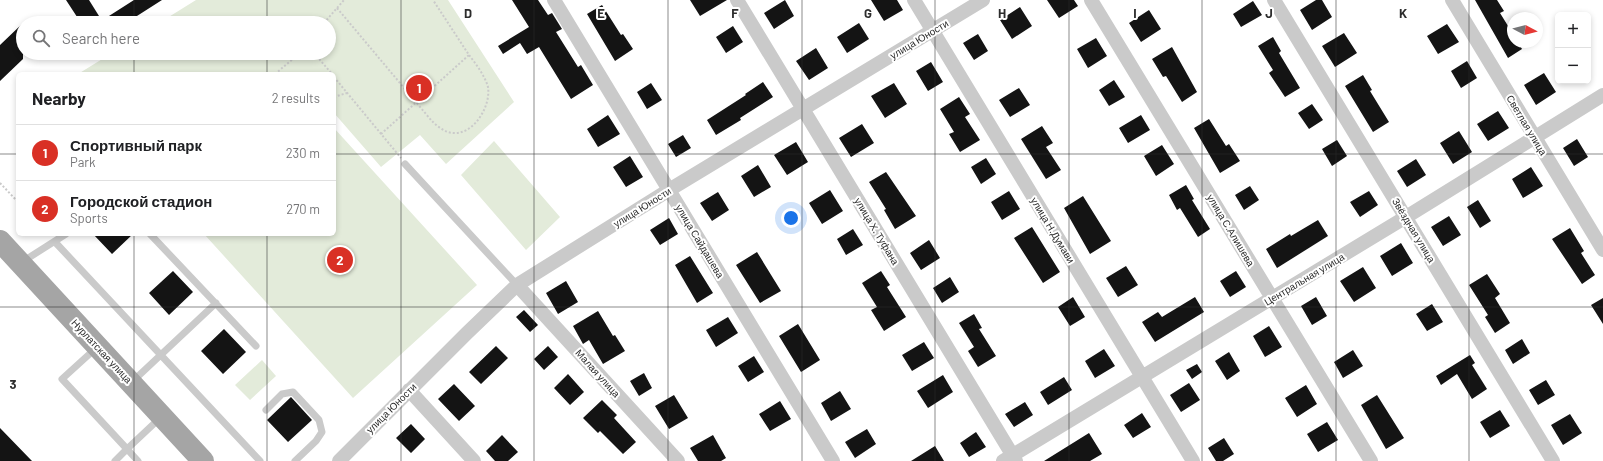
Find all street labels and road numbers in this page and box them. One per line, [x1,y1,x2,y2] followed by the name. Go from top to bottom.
[888,17,950,61] street label: улица Юности
[1504,93,1550,158] street label: Светлая улица
[611,184,673,230] street label: улица Юности
[1205,192,1257,269] street label: улица С.Алишева
[852,195,902,267] street label: улица Х. Туфана
[1029,195,1077,265] street label: улица Н.Думави
[1390,196,1438,265] street label: Звёздная улица
[673,202,727,280] street label: улица Сайдашева
[1262,250,1347,308] street label: Центральная улица
[69,317,135,386] street label: Нурлатская улица
[573,347,623,400] street label: Малая улица
[363,380,419,436] street label: улица Юности

